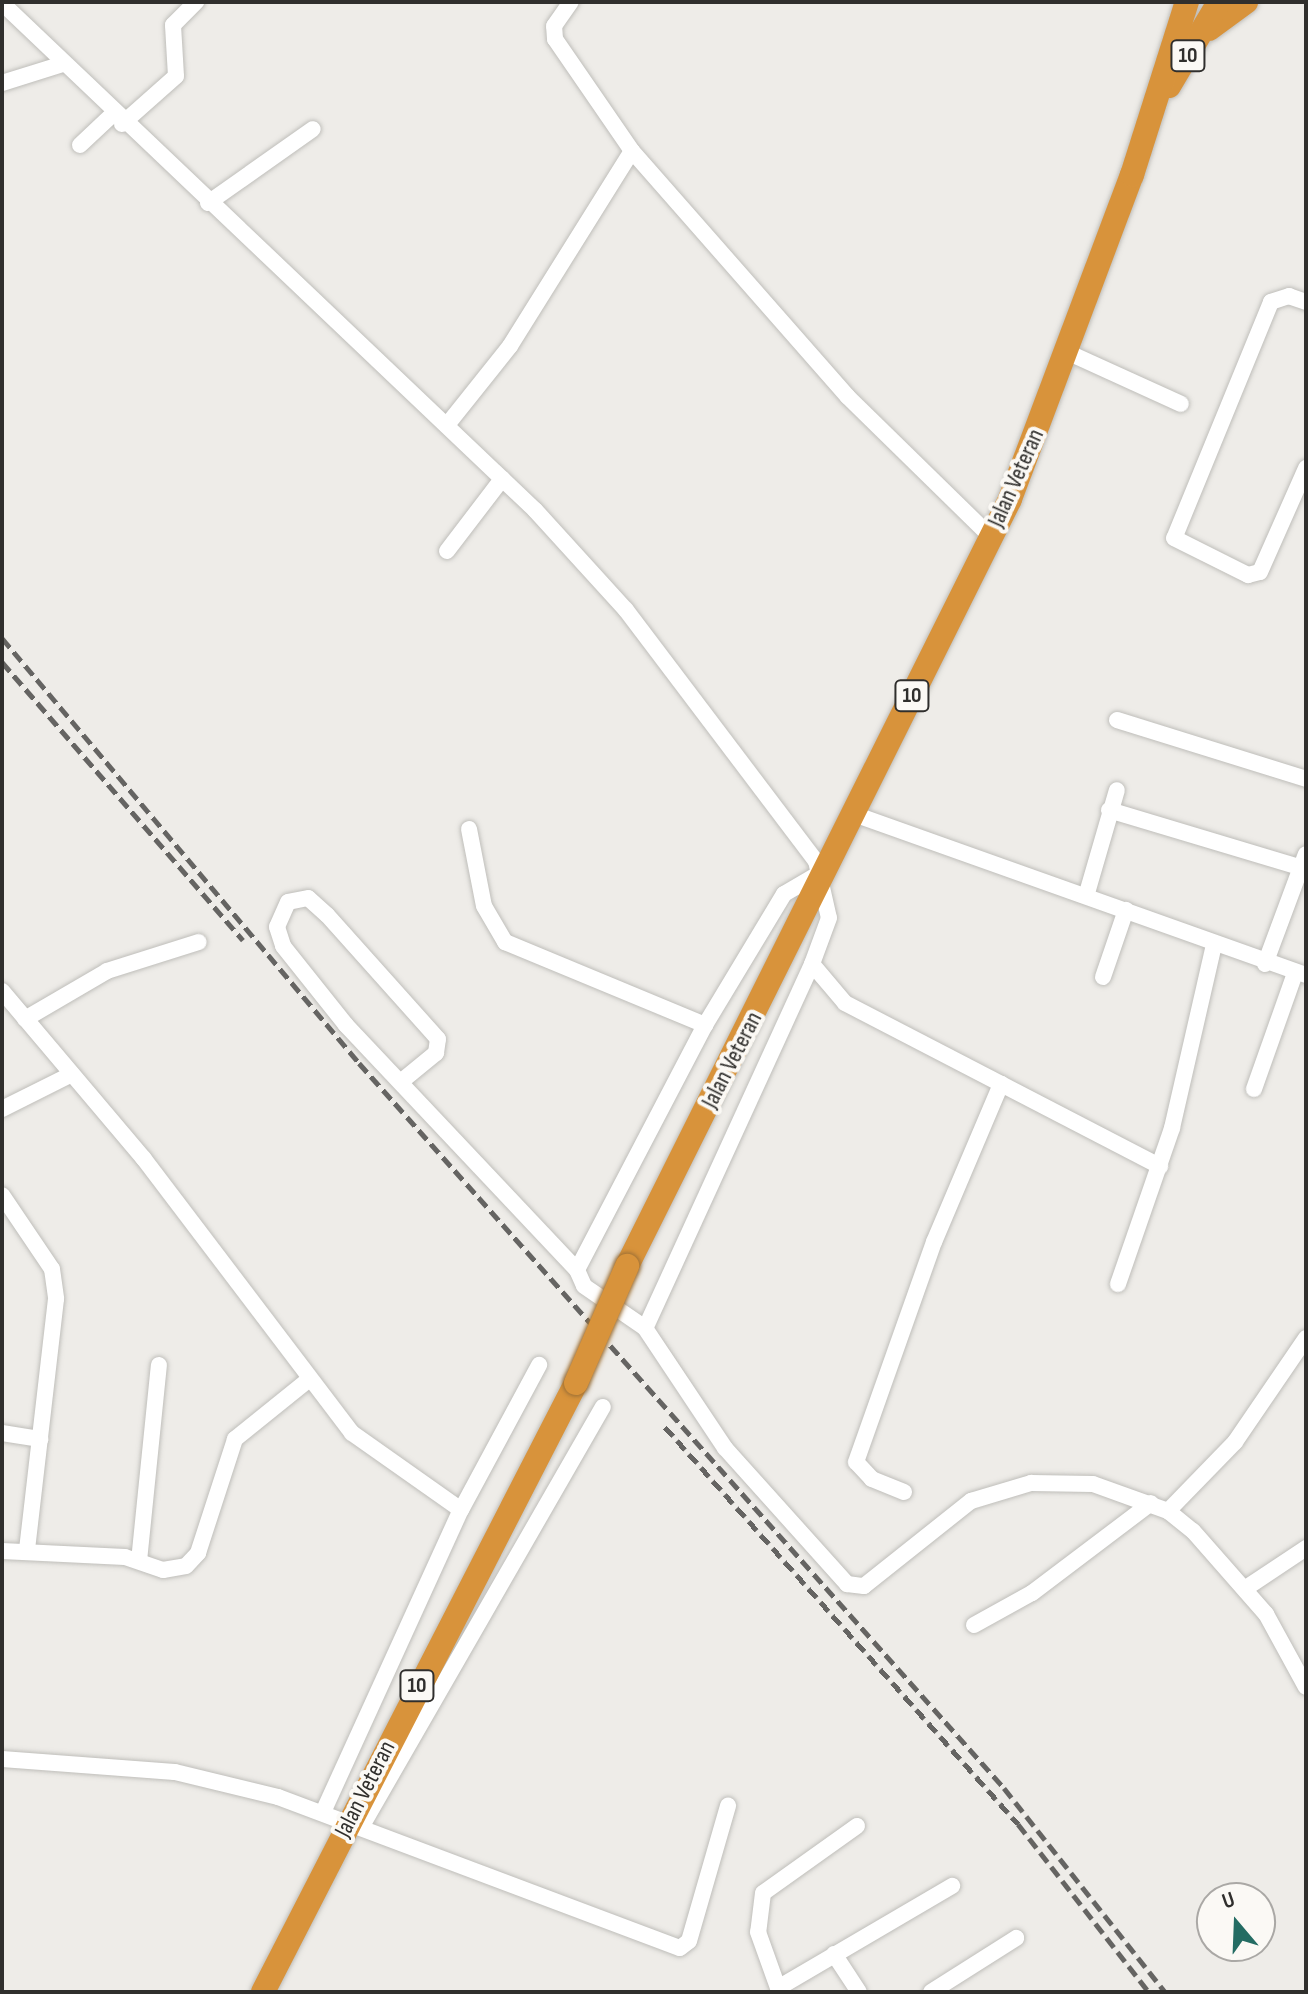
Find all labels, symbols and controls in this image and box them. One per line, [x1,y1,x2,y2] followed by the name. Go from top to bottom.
[1170,38,1206,74] road number: 10
[982,424,1050,532] street label: Jalan Veteran
[894,678,930,714] road number: 10
[695,1007,769,1113] street label: Jalan Veteran
[399,1668,435,1704] road number: 10
[328,1736,402,1842] street label: Jalan Veteran
[1196,1882,1276,1962] north arrow
[1219,1886,1238,1915] text: U

